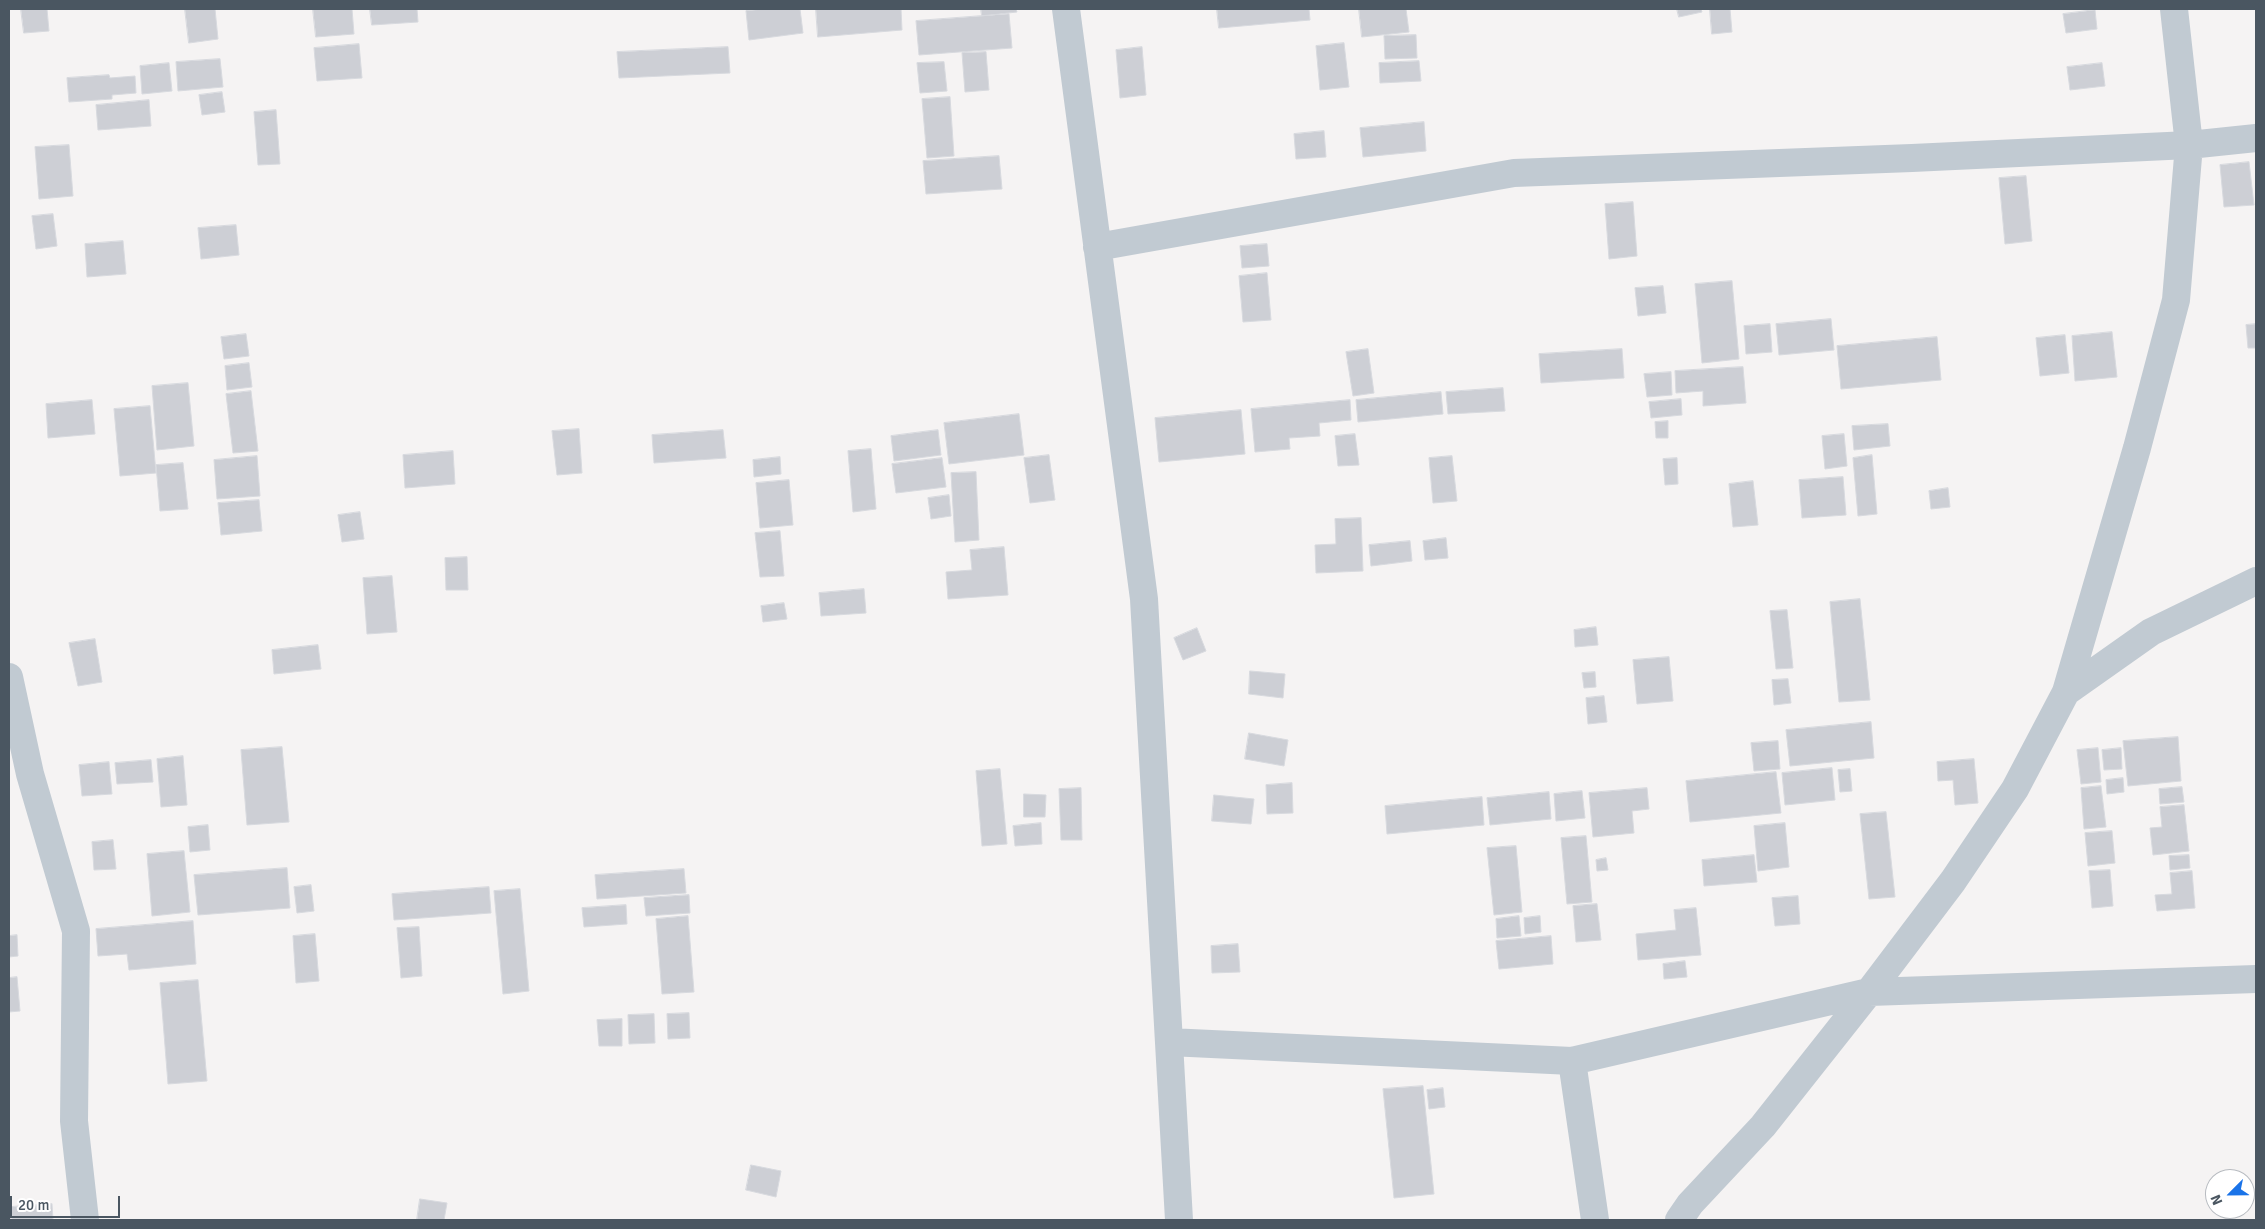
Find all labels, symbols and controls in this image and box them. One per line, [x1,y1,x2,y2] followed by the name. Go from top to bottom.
[2205,1169,2255,1219] north arrow
[12,1186,122,1218] scale bar
[2207,1192,2226,1207] text: N
[18,1196,49,1214] text: 20 m

